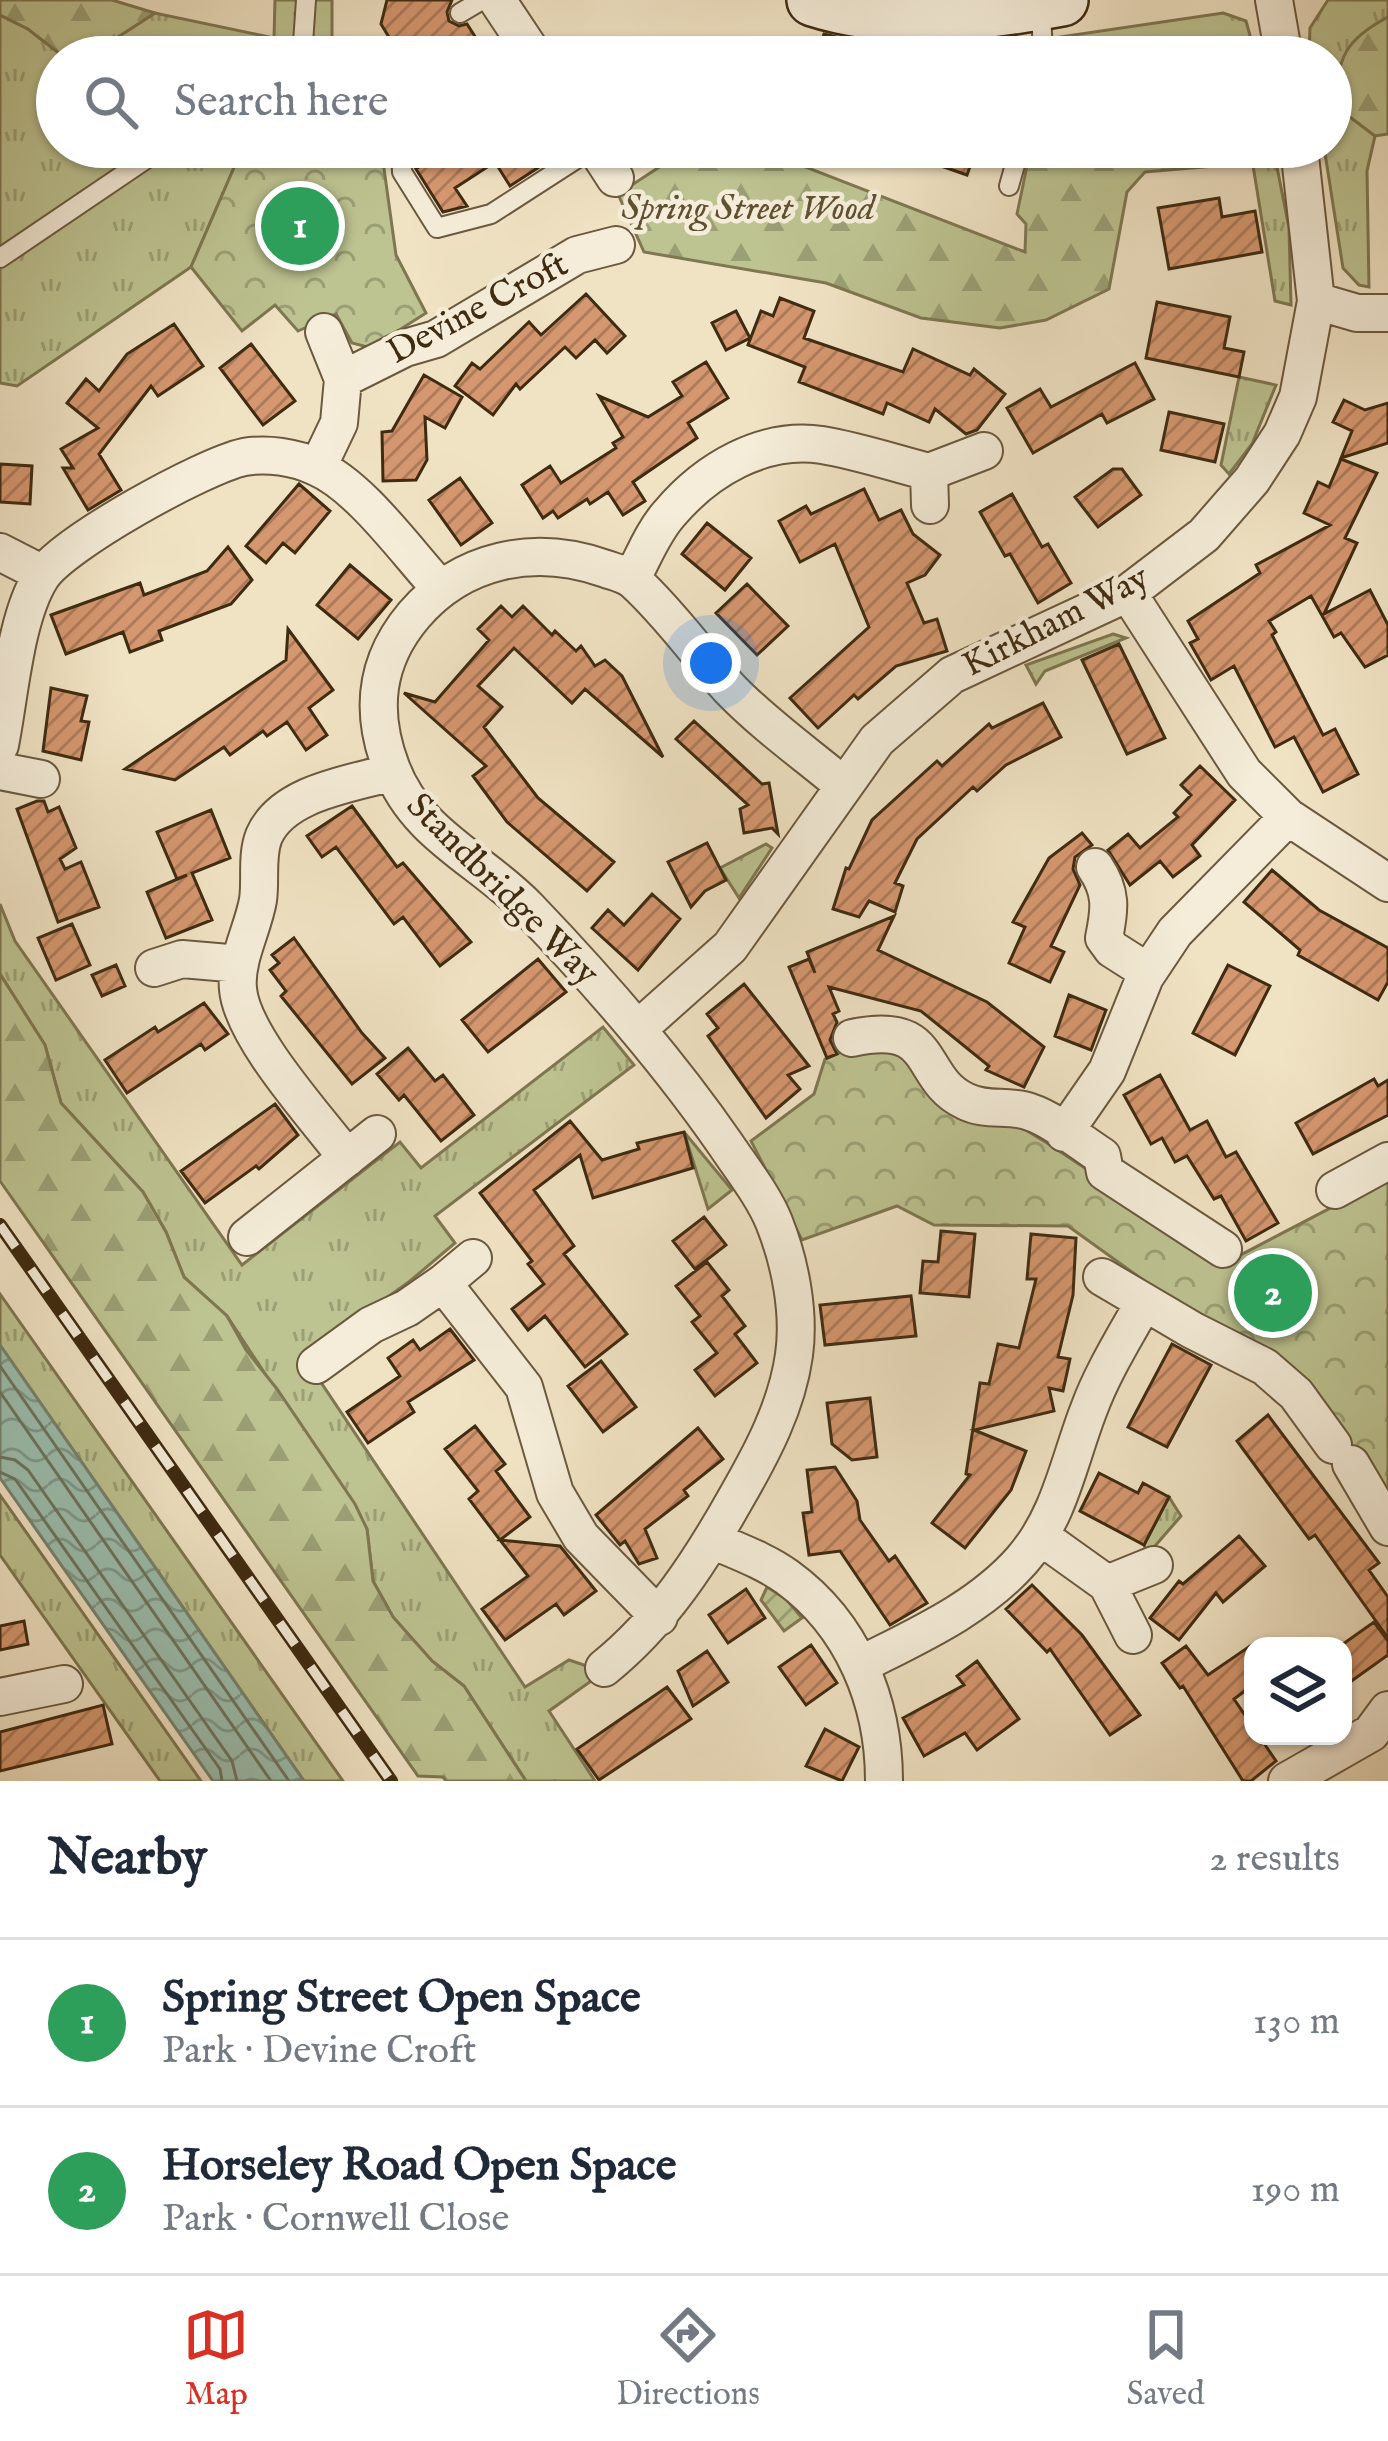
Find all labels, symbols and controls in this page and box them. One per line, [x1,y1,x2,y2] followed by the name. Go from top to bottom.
[36,36,1352,168] search box
[78,69,144,135] icon: search
[174,74,388,131] text: Search here
[261,181,339,271] pin: 1
[621,186,877,232] park label: Spring Street Wood
[380,242,576,376] street label: Devine Croft
[955,555,1157,689] street label: Kirkham Way
[681,633,741,693] your location
[396,784,609,997] street label: Standbridge Way
[1234,1248,1312,1338] pin: 2
[1244,1637,1352,1745] map controls
[1244,1637,1352,1745] button: layers
[48,1827,207,1892] text: Nearby
[1209,1835,1340,1884] text: 2 results
[162,1970,641,2027] text: Spring Street Open Space
[80,1998,94,2047] text: 1
[1253,1998,1340,2047] text: 130 m
[162,2027,476,2076] text: Park · Devine Croft
[162,2138,676,2195] text: Horseley Road Open Space
[78,2166,96,2215] text: 2
[1251,2166,1340,2215] text: 190 m
[162,2195,509,2244] text: Park · Cornwell Close
[183,2302,249,2416] tab: Map
[616,2302,760,2416] tab: Directions
[1127,2302,1205,2416] tab: Saved

